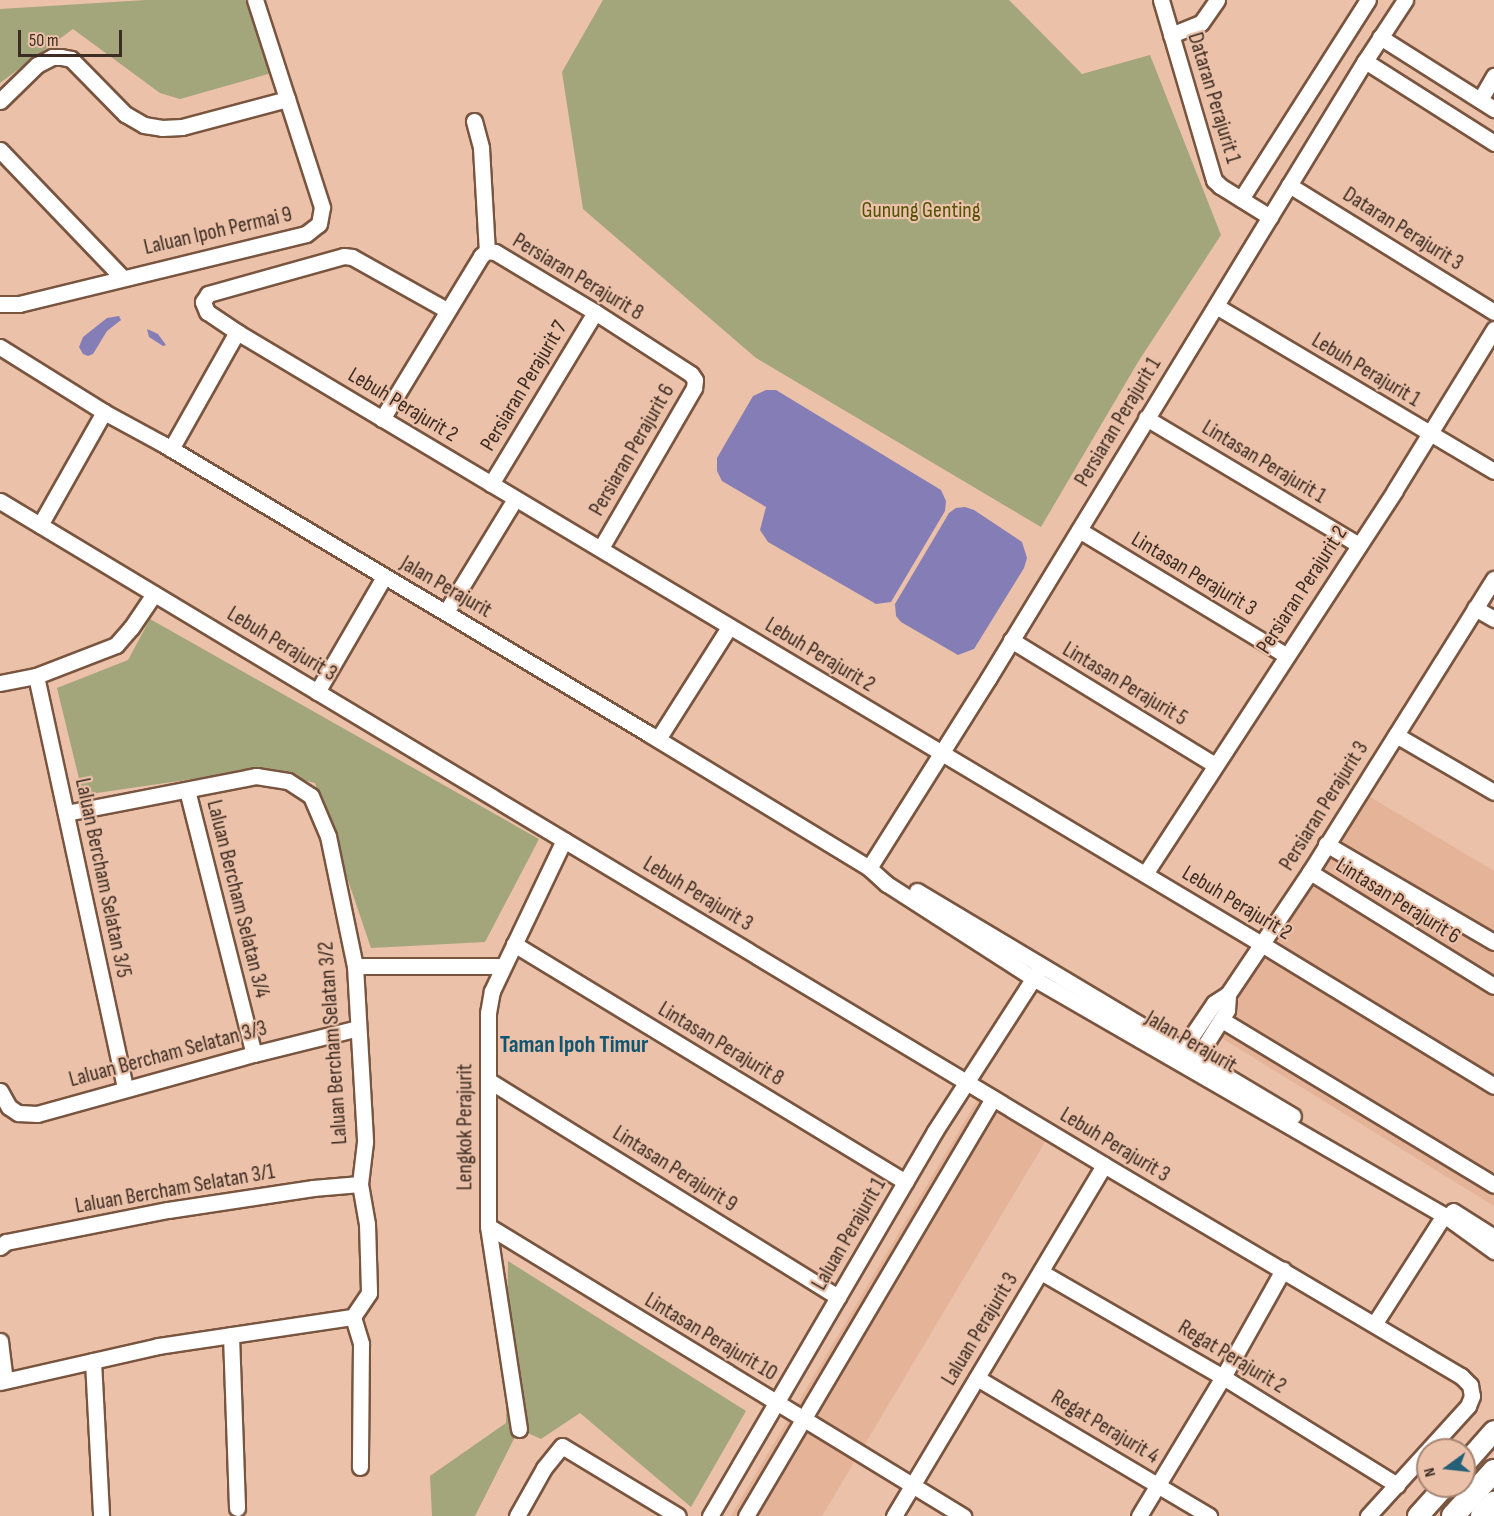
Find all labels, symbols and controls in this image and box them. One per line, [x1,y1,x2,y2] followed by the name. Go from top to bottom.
[21,18,124,56] scale bar
[1182,29,1246,167] street label: Dataran Perajurit 1
[29,30,59,51] text: 50 m
[1338,181,1468,277] street label: Dataran Perajurit 3
[862,198,980,224] park label: Gunung Genting
[141,201,295,261] street label: Laluan Ipoh Permai 9
[508,228,648,326] street label: Persiaran Perajurit 8
[475,316,573,456] street label: Persiaran Perajurit 7
[1307,327,1425,413] street label: Lebuh Perajurit 1
[1069,353,1167,491] street label: Persiaran Perajurit 1
[343,362,463,448] street label: Lebuh Perajurit 2
[584,379,680,521] street label: Persiaran Perajurit 6
[1197,415,1331,509] street label: Lintasan Perajurit 1
[1251,521,1353,659] street label: Persiaran Perajurit 2
[1127,526,1261,622] street label: Lintasan Perajurit 3
[396,550,496,624] street label: Jalan Perajurit
[222,601,342,687] street label: Lebuh Perajurit 3
[760,612,880,698] street label: Lebuh Perajurit 2
[1058,636,1192,732] street label: Lintasan Perajurit 5
[1274,736,1374,876] street label: Persiaran Perajurit 3
[69,776,137,980] street label: Laluan Bercham Selatan 3/5
[201,797,275,1001] street label: Laluan Bercham Selatan 3/4
[638,851,758,937] street label: Lebuh Perajurit 3
[1331,852,1465,950] street label: Lintasan Perajurit 6
[1177,860,1297,946] street label: Lebuh Perajurit 2
[313,940,353,1146] street label: Laluan Bercham Selatan 3/2
[653,996,789,1092] street label: Lintasan Perajurit 8
[1141,1005,1241,1079] street label: Jalan Perajurit
[66,1015,270,1093] street label: Laluan Bercham Selatan 3/3
[500,1031,648,1059] district label: Taman Ipoh Timur
[452,1064,478,1190] street label: Lengkok Perajurit
[1055,1102,1175,1188] street label: Lebuh Perajurit 3
[608,1120,742,1218] street label: Lintasan Perajurit 9
[73,1158,277,1220] street label: Laluan Bercham Selatan 3/1
[806,1173,892,1295] street label: Laluan Perajurit 1
[936,1268,1024,1390] street label: Laluan Perajurit 3
[640,1287,782,1387] street label: Lintasan Perajurit 10
[1173,1314,1291,1400] street label: Regat Perajurit 2
[1046,1384,1164,1470] street label: Regat Perajurit 4
[1416,1438,1476,1498] north arrow
[1420,1466,1440,1479] text: N

